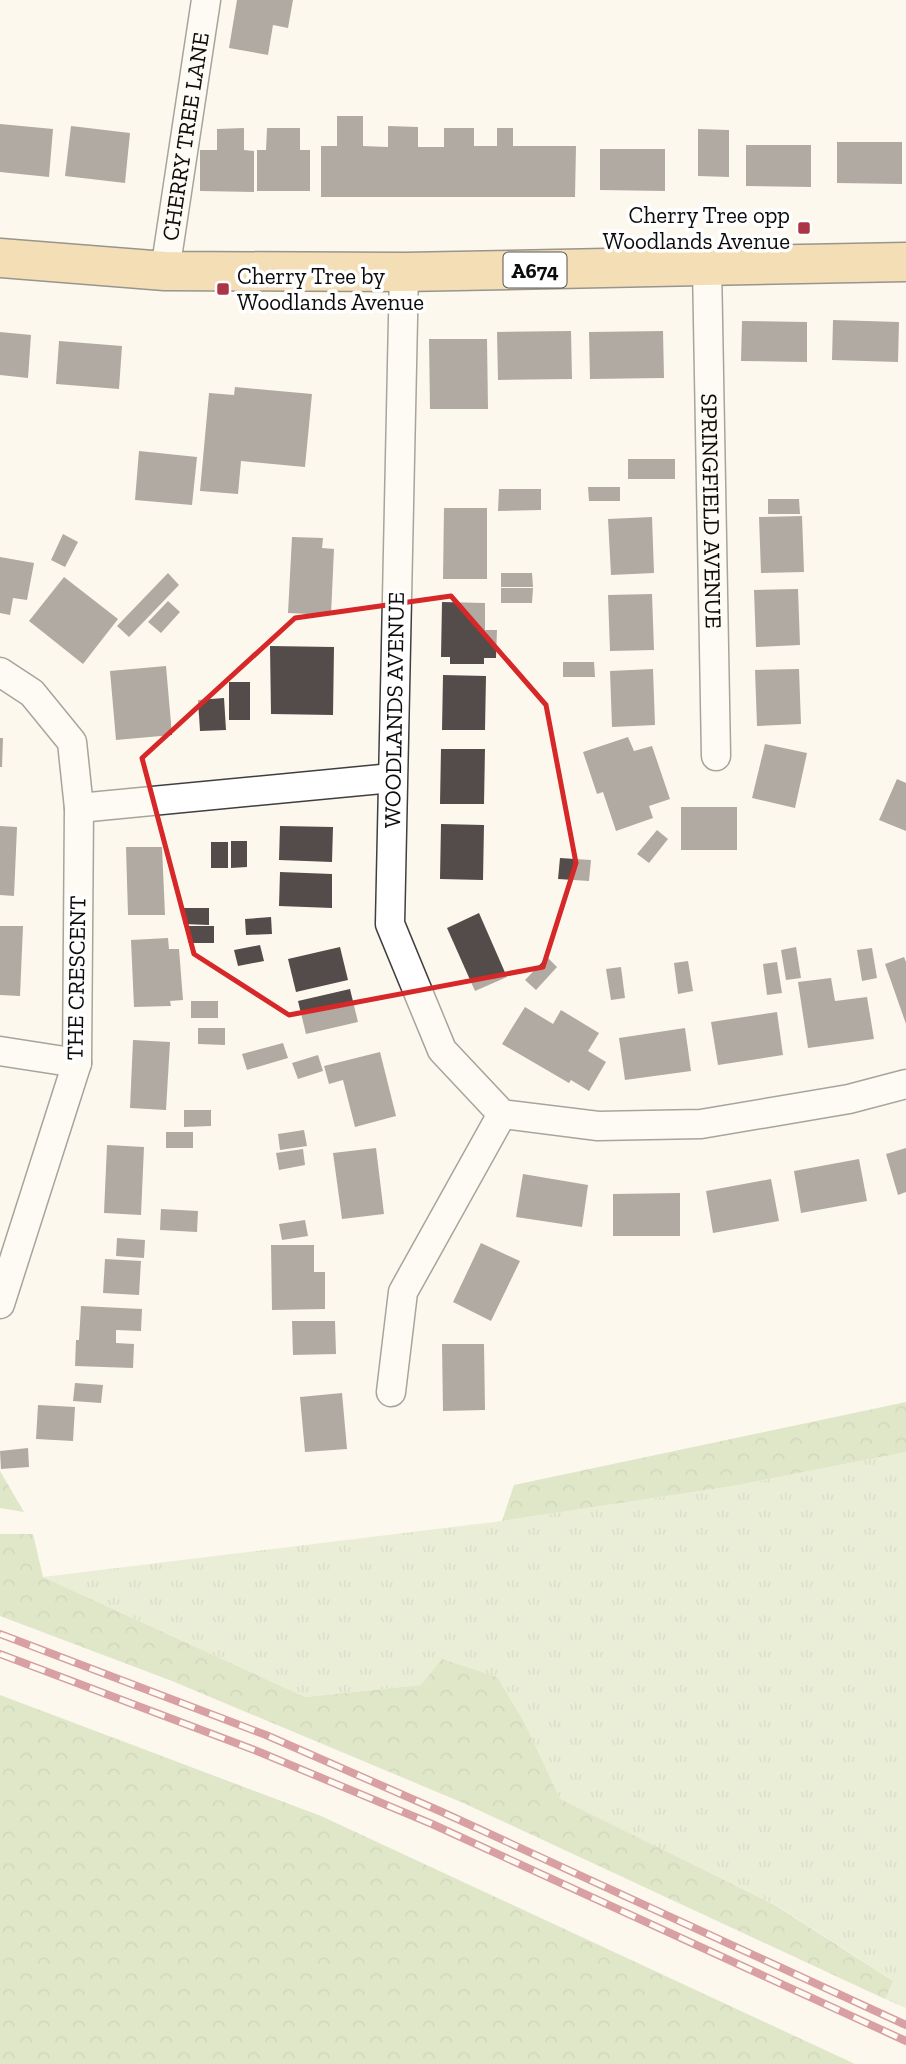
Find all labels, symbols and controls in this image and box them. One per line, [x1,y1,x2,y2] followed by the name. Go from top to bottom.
[156,30,215,243] street label: CHERRY TREE LANE
[603,201,790,255] place label: Cherry Tree opp Woodlands Avenue
[796,220,812,236] marker: Cherry Tree opp Woodlands Avenue
[504,252,566,288] road number: A674
[237,262,424,316] place label: Cherry Tree by Woodlands Avenue
[215,281,231,297] marker: Cherry Tree by Woodlands Avenue
[695,393,728,629] street label: SPRINGFIELD AVENUE
[378,592,410,828] street label: WOODLANDS AVENUE
[61,895,91,1061] street label: THE CRESCENT

